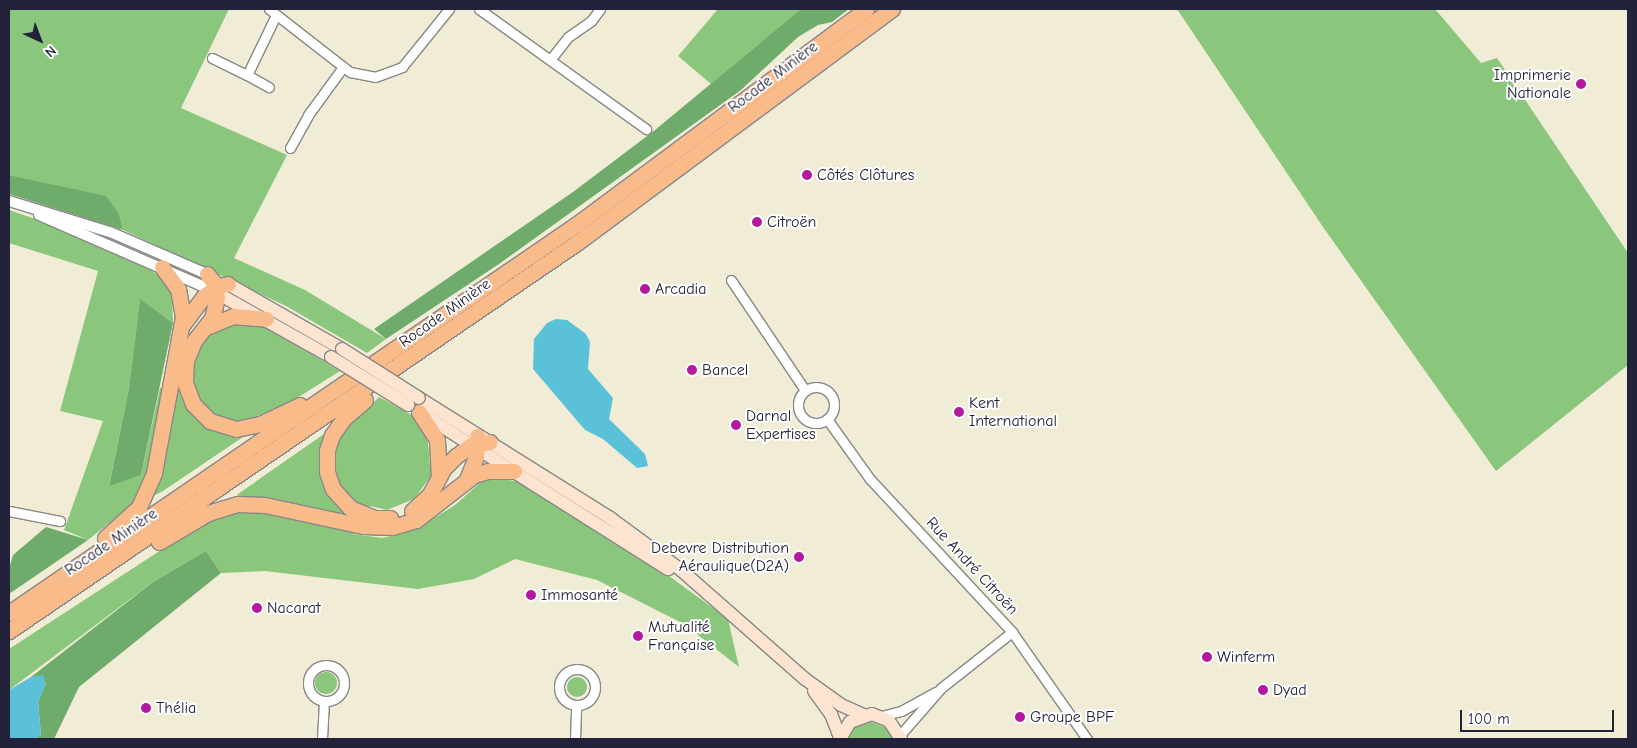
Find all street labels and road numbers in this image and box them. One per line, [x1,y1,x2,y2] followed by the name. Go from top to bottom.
[724,37,822,117] street label: Rocade Minière
[396,274,494,352] street label: Rocade Minière
[61,504,161,580] street label: Rocade Minière
[922,513,1022,619] street label: Rue André Citroën

